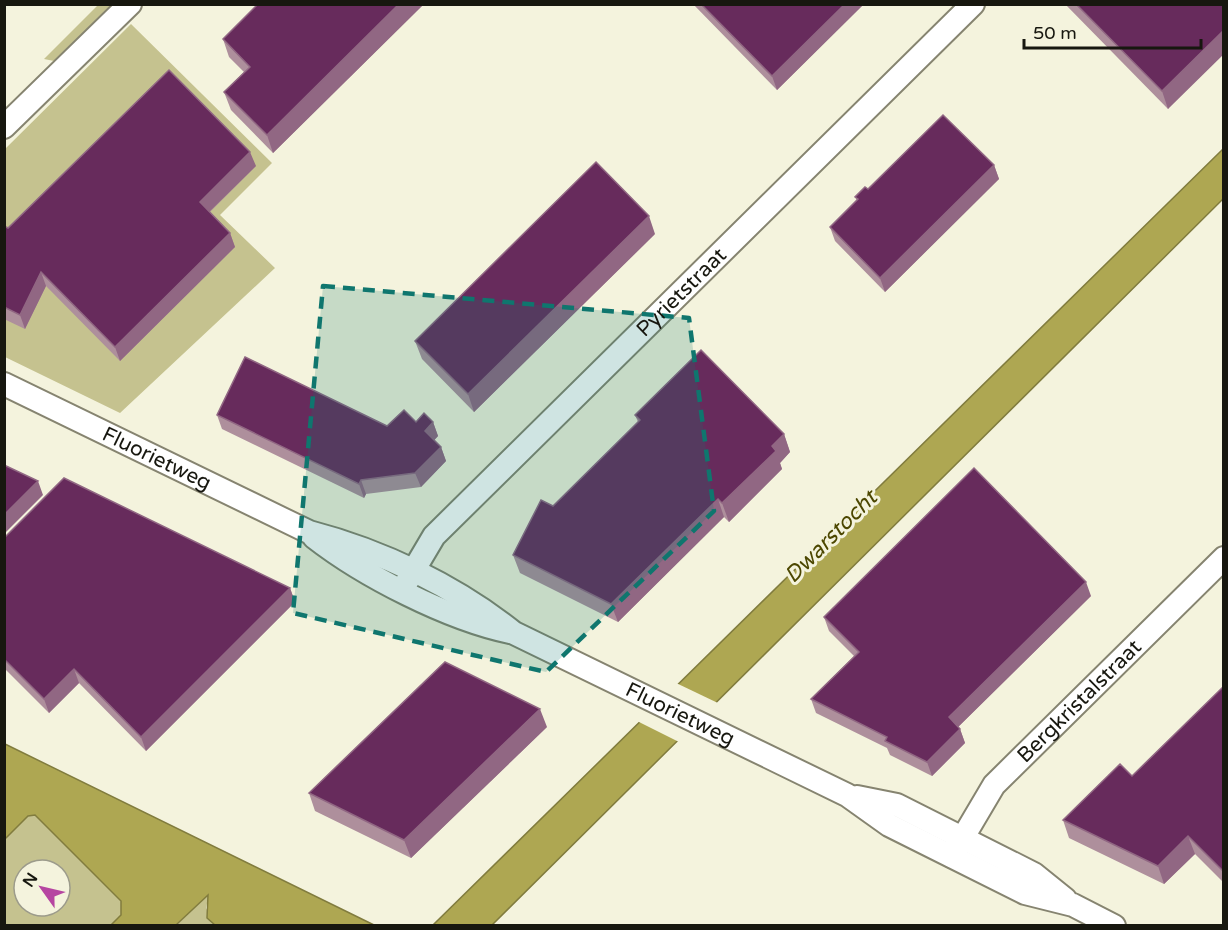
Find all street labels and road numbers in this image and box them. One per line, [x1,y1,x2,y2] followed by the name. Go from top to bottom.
[631,243,732,342] street label: Pyrietstraat
[98,422,215,496] street label: Fluorietweg
[1012,635,1147,768] street label: Bergkristalstraat
[621,677,739,751] street label: Fluorietweg

